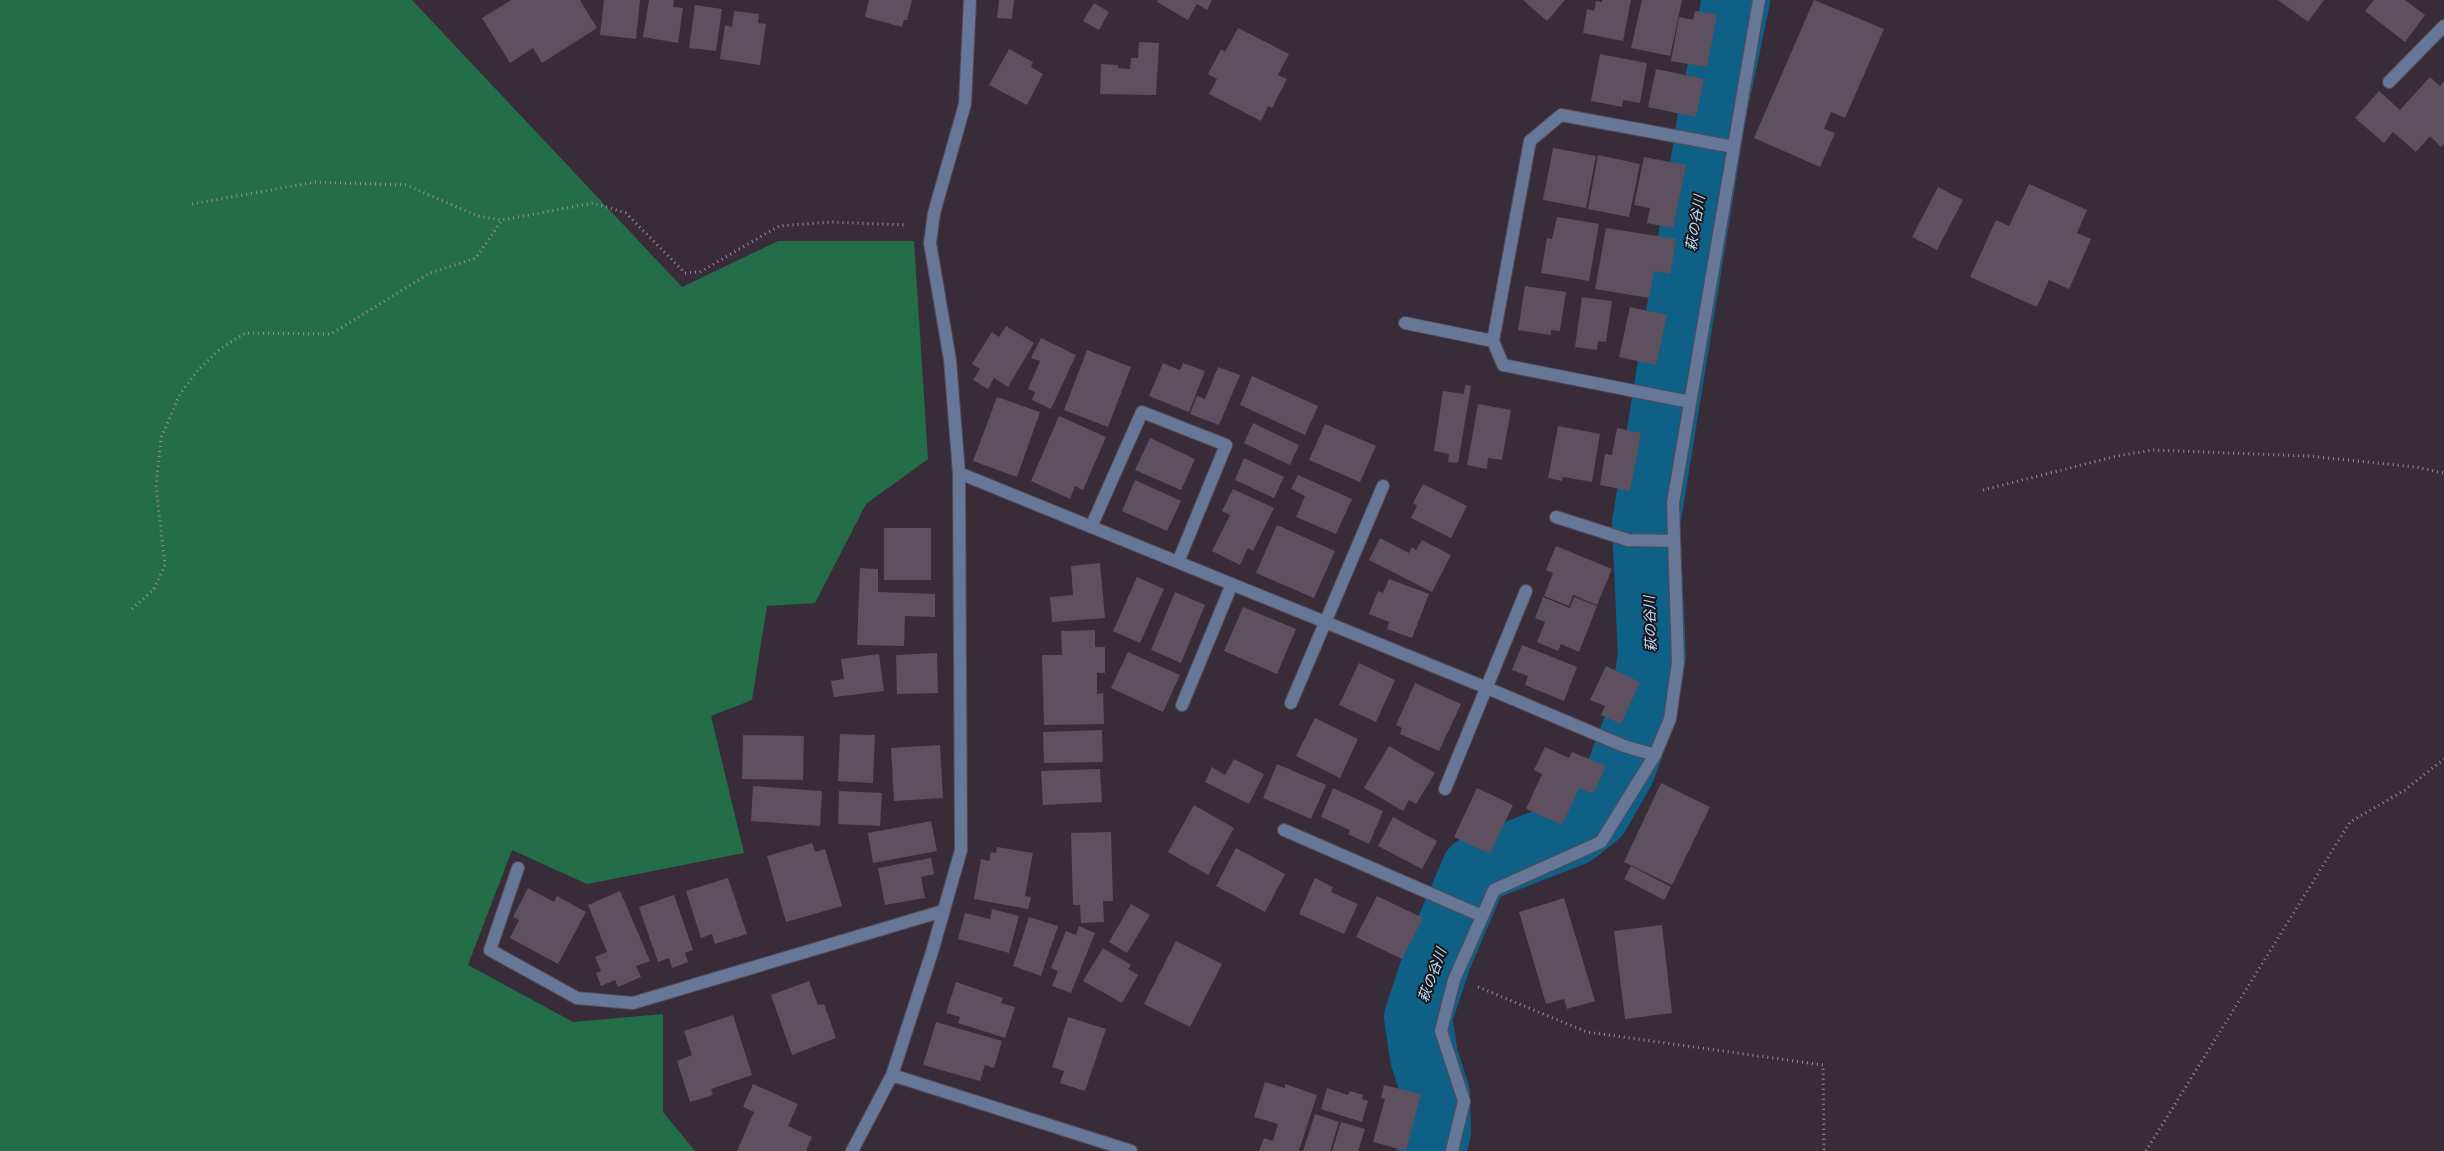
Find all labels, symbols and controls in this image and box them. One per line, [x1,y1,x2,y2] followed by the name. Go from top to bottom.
[1683,192,1708,252] water label: 萩の谷川
[1641,594,1659,652] water label: 萩の谷川
[1415,944,1450,1004] water label: 萩の谷川

